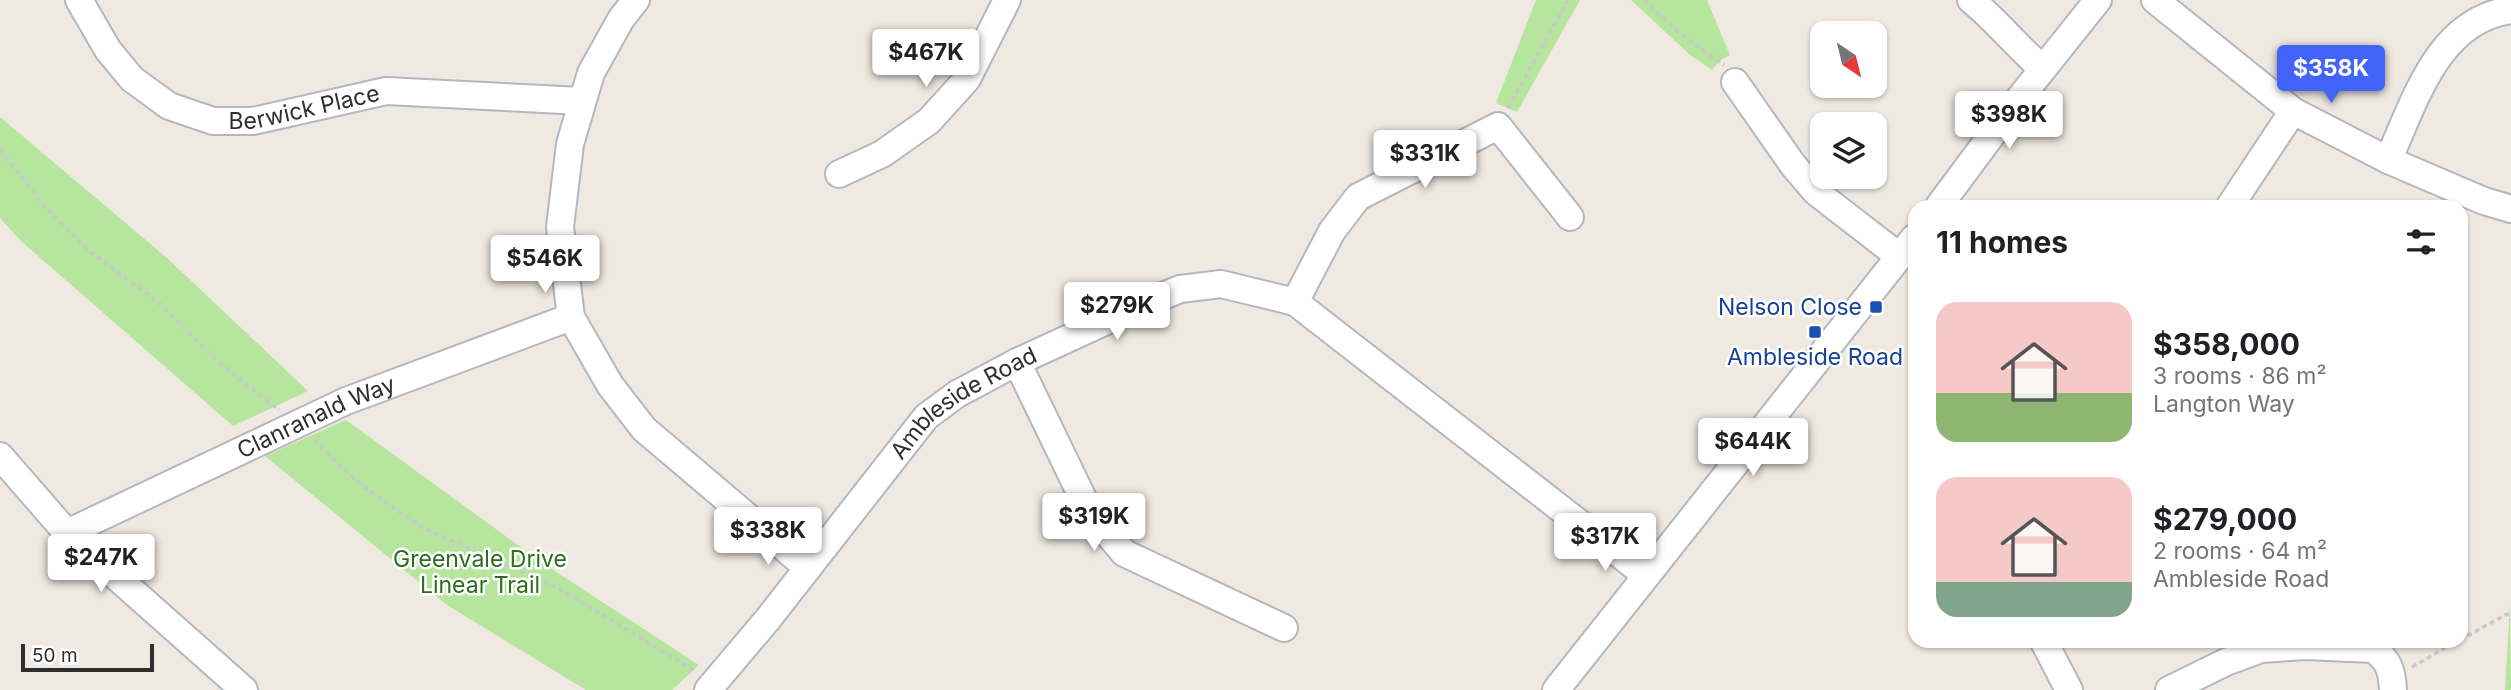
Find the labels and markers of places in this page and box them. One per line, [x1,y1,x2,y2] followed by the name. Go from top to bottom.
[877,29,975,89] pin: $467K
[2282,46,2380,105] pin: $358K
[1960,92,2058,151] pin: $398K
[1376,130,1474,190] pin: $331K
[496,236,594,295] pin: $546K
[1068,282,1166,342] pin: $279K
[1718,293,1862,321] place label: Nelson Close
[1868,299,1884,315] marker: Nelson Close
[1807,324,1823,340] marker: Ambleside Road
[1727,343,1903,371] place label: Ambleside Road
[1704,419,1802,478] pin: $644K
[1045,494,1143,553] pin: $319K
[719,508,817,567] pin: $338K
[1556,514,1654,573] pin: $317K
[52,534,150,594] pin: $247K

